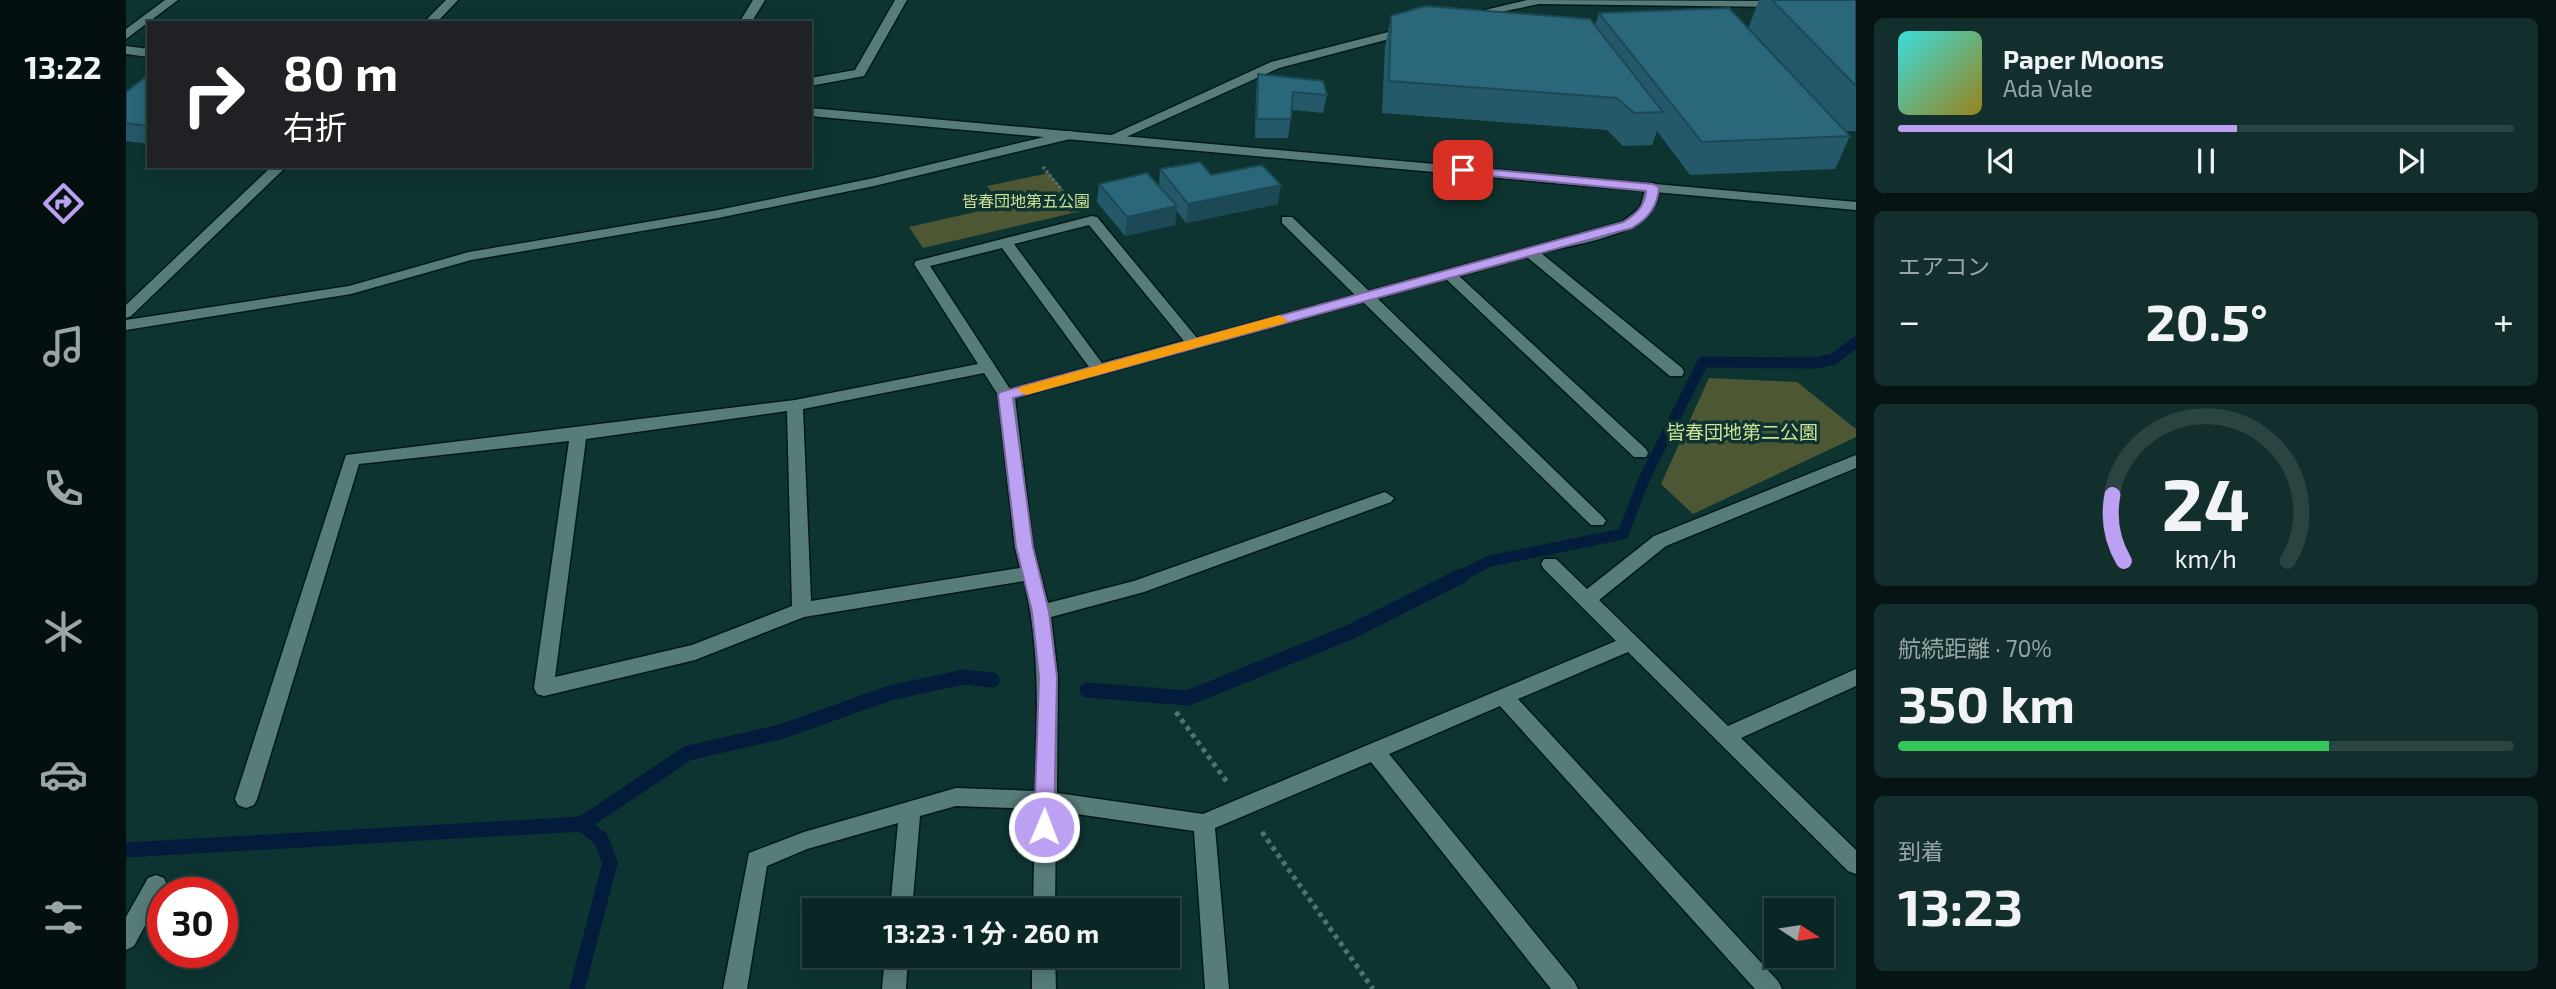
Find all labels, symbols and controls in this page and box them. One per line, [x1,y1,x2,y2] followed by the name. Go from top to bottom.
[283,42,398,101] text: 80 m
[2003,43,2164,74] text: Paper Moons
[24,47,102,85] text: 13:22
[168,49,259,140] icon: right
[2003,74,2093,102] text: Ada Vale
[283,107,347,145] text: 右折
[1433,140,1493,200] pin
[1982,142,2020,180] icon: previous
[2187,142,2225,180] icon: pause
[2392,142,2430,180] icon: next
[1444,151,1482,189] icon: arrive
[39,179,88,228] icon: directions
[962,191,1090,210] park label: 皆春団地第五公園
[1898,252,1990,280] text: エアコン
[2145,289,2268,351] text: 20.5°
[1898,297,1920,343] text: −
[2493,297,2514,343] text: +
[39,322,88,371] icon: music
[1666,420,1818,443] park label: 皆春団地第二公園
[2162,458,2250,546] text: 24
[39,464,88,513] icon: phone
[2175,542,2237,572] text: km/h
[39,607,88,656] icon: climate
[1898,634,2052,662] text: 航続距離 · 70%
[1898,671,2075,733] text: 350 km
[39,750,88,799] icon: car
[1007,790,1081,864] position arrow
[1898,837,1944,865] text: 到着
[1898,874,2023,936] text: 13:23
[147,877,238,968] speed limit sign: 30
[39,893,88,942] icon: filters
[1764,898,1834,968] north arrow
[1764,898,1834,968] map controls
[883,917,1099,948] text: 13:23 · 1 分 · 260 m

